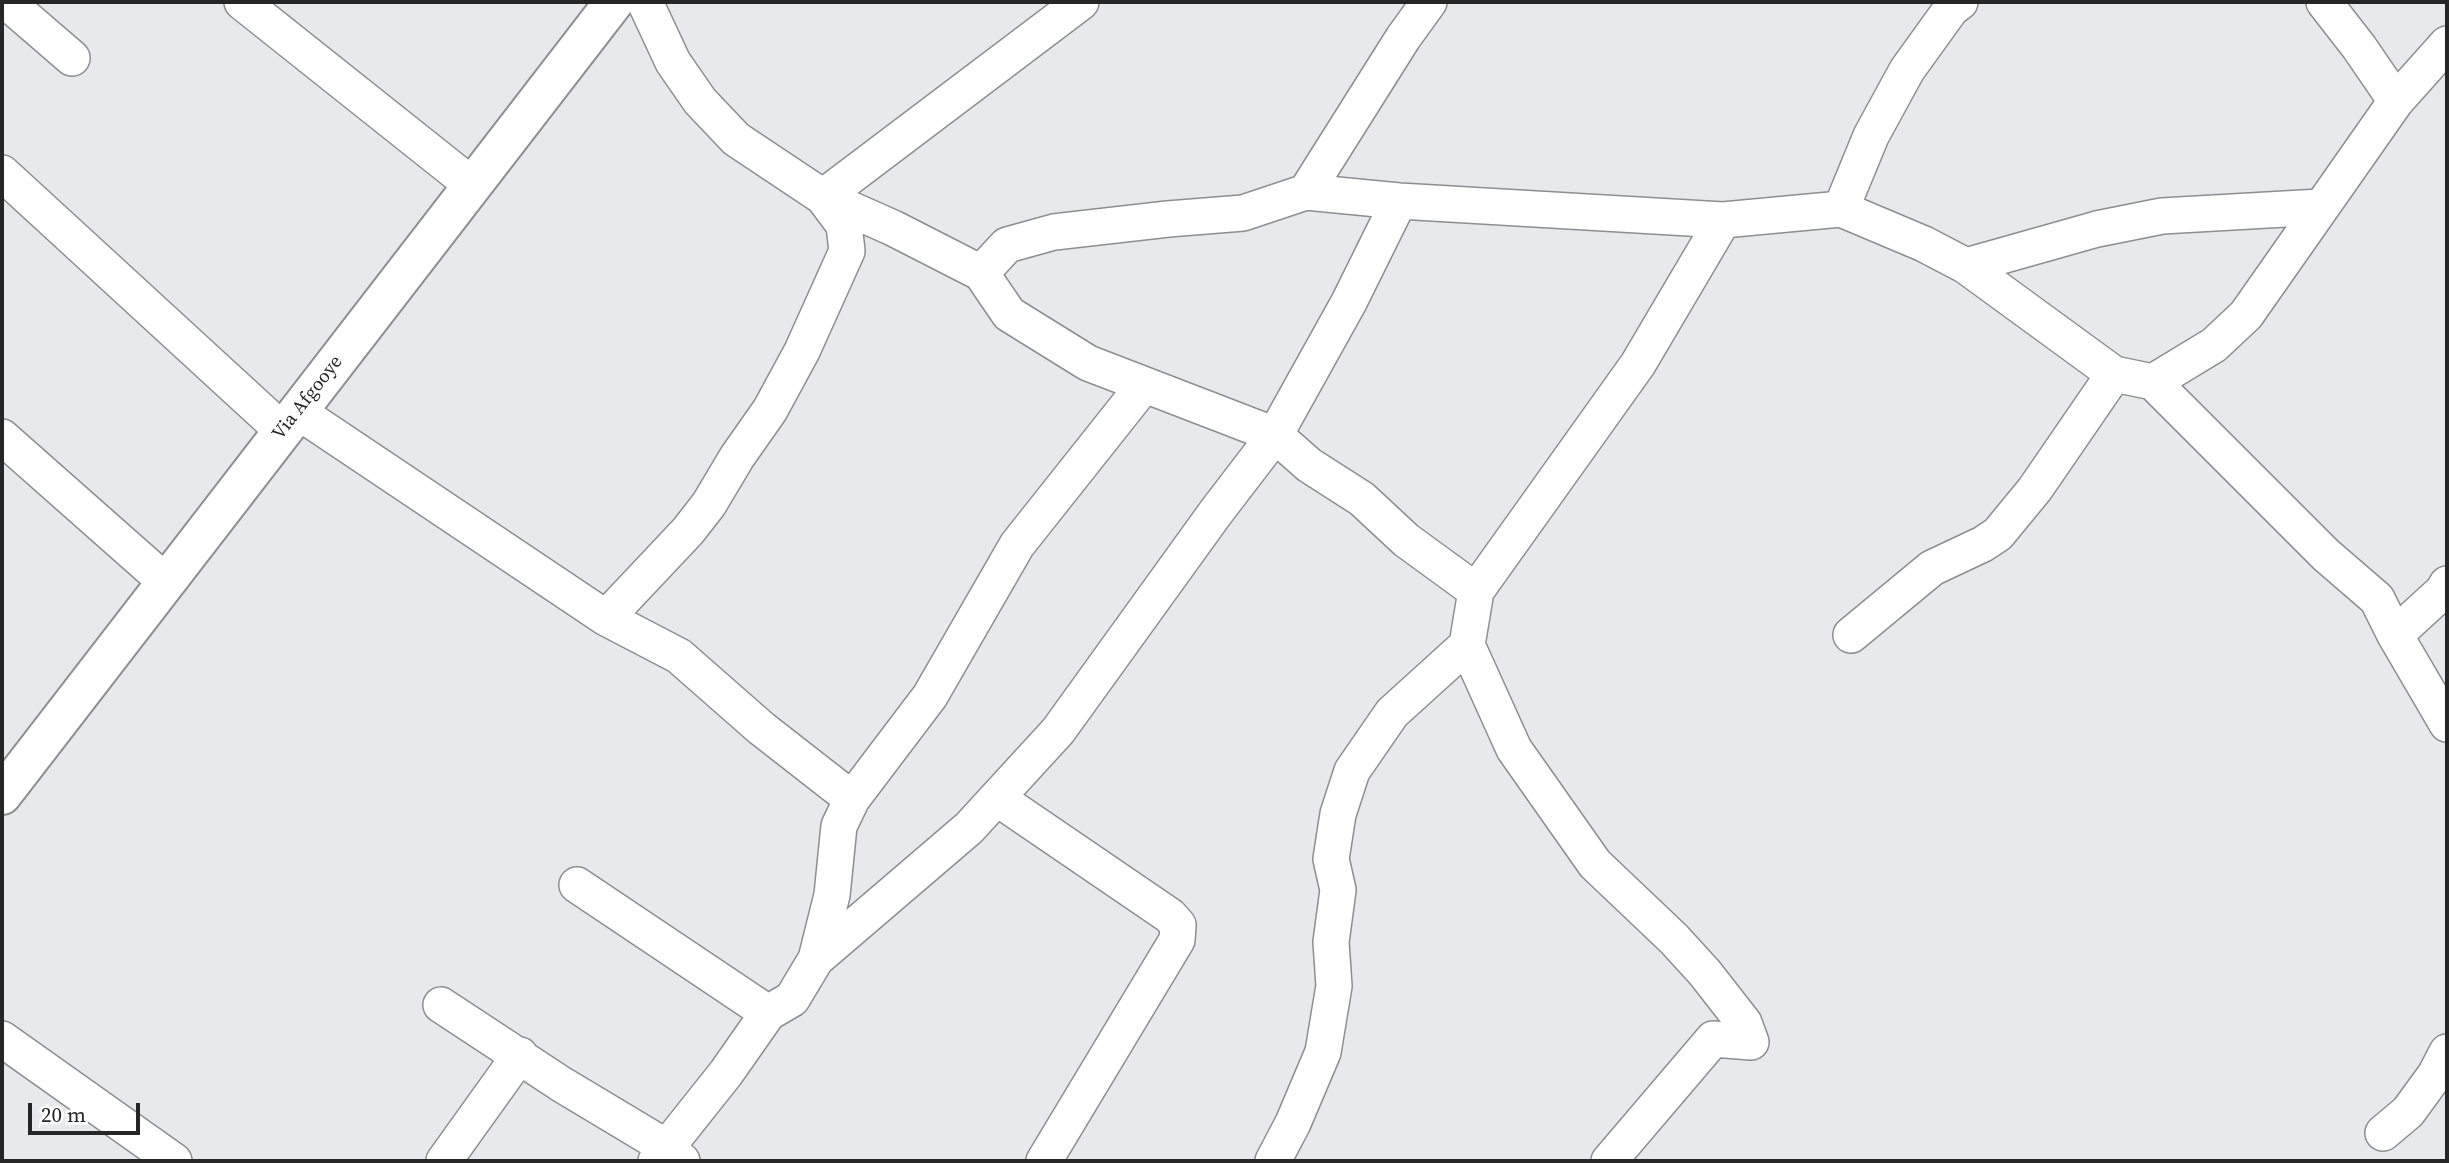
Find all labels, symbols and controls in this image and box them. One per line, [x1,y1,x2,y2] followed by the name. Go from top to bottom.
[268,351,348,445] street label: Via Afgooye
[32,1090,144,1134] scale bar
[41,1100,86,1129] text: 20 m

